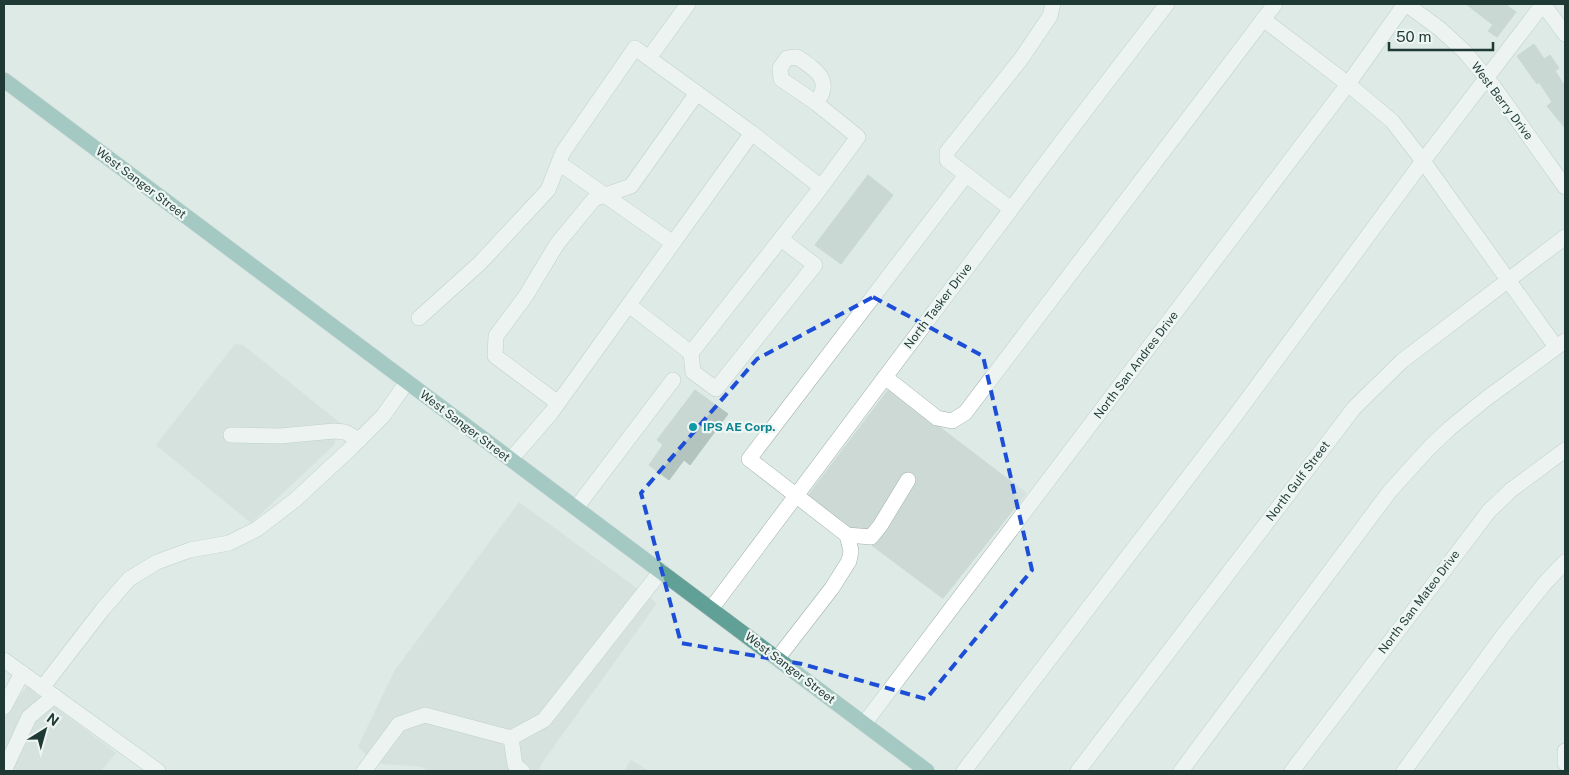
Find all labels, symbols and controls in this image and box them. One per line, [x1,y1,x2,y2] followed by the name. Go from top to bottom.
[1389,20,1493,52] scale bar
[1396,28,1431,45] text: 50 m
[1468,59,1536,143] street label: West Berry Drive
[93,144,189,222] street label: West Sanger Street
[901,260,975,352] street label: North Tasker Drive
[1091,308,1181,422] street label: North San Andres Drive
[417,387,513,465] street label: West Sanger Street
[703,420,776,434] place label: IPS AE Corp.
[687,421,699,433] marker: IPS AE Corp.
[1263,438,1333,524] street label: North Gulf Street
[1376,547,1463,656] street label: North San Mateo Drive
[742,629,838,707] street label: West Sanger Street
[20,705,70,755] north arrow
[44,710,62,729] text: N

